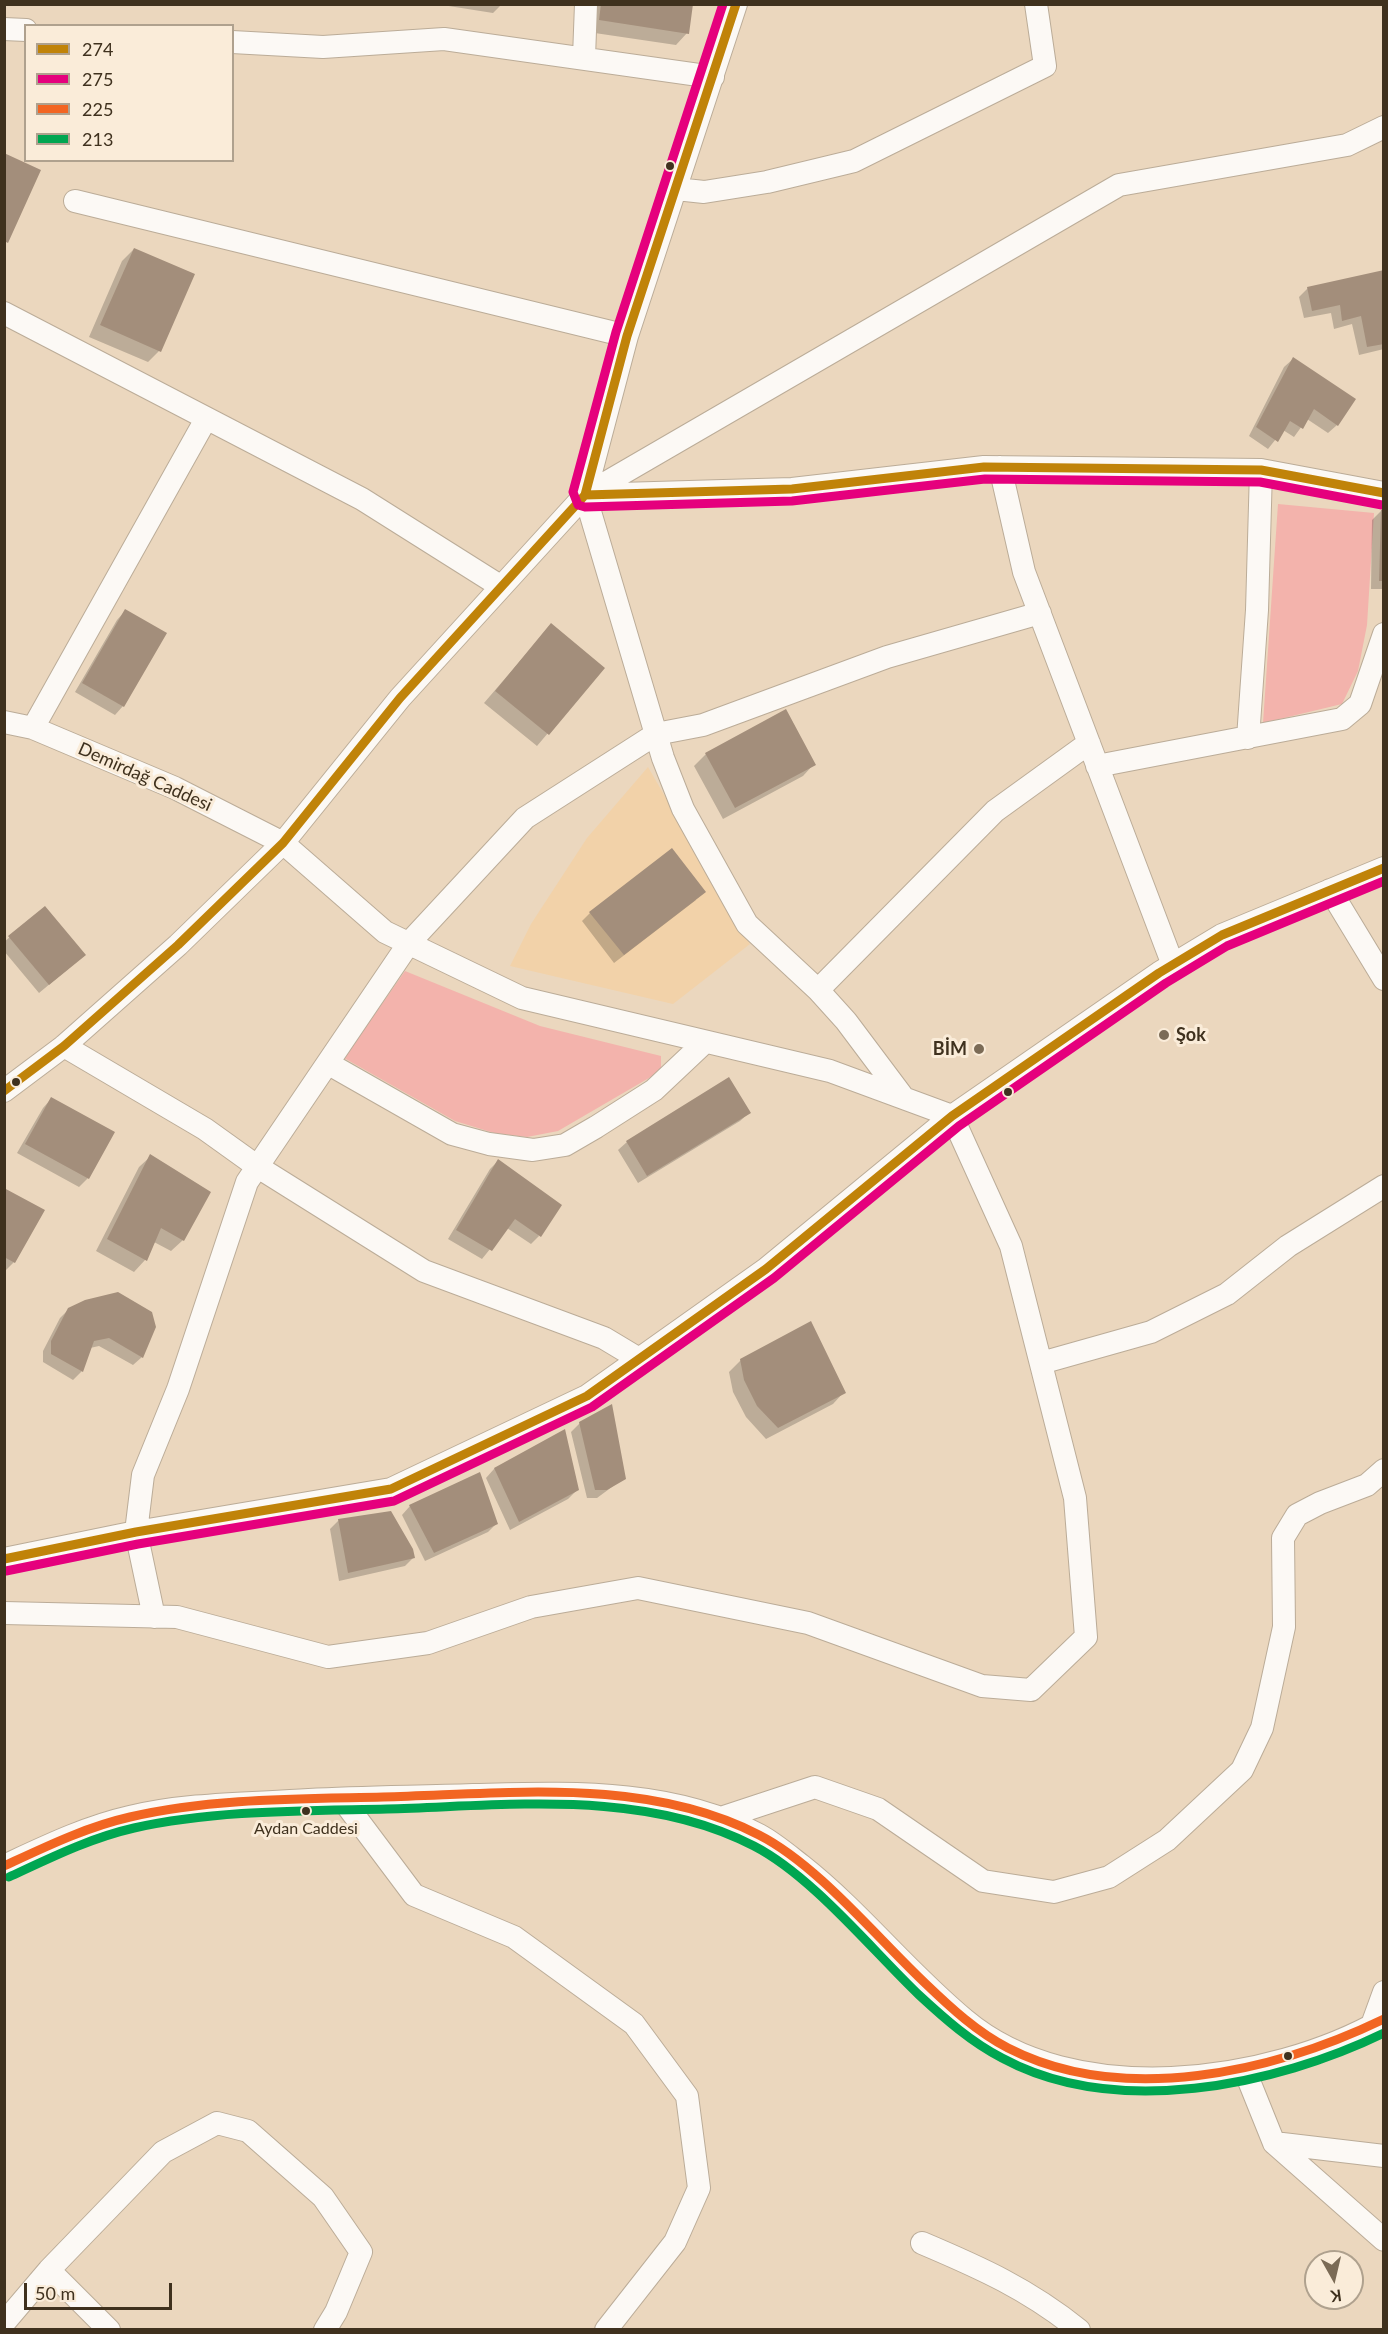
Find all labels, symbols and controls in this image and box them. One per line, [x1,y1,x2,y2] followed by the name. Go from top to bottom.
[24,24,234,162] legend
[82,38,113,60] text: 274
[82,68,113,90] text: 275
[82,98,113,120] text: 225
[82,128,113,150] text: 213
[664,160,676,172] unlabelled marker
[75,738,215,816] street label: Demirdağ Caddesi
[1176,1024,1206,1046] place label: Şok
[1157,1028,1171,1042] marker: Şok
[933,1038,967,1060] place label: BİM
[972,1042,986,1056] marker: BİM
[10,1076,22,1088] unlabelled marker
[1002,1086,1014,1098] unlabelled marker
[300,1805,312,1817] marker: Aydan Caddesi
[254,1819,358,1839] place label: Aydan Caddesi
[1282,2050,1294,2062] unlabelled marker
[1304,2250,1364,2310] north arrow
[27,2271,176,2309] scale bar
[35,2282,75,2304] text: 50 m
[1330,2286,1343,2307] text: K

